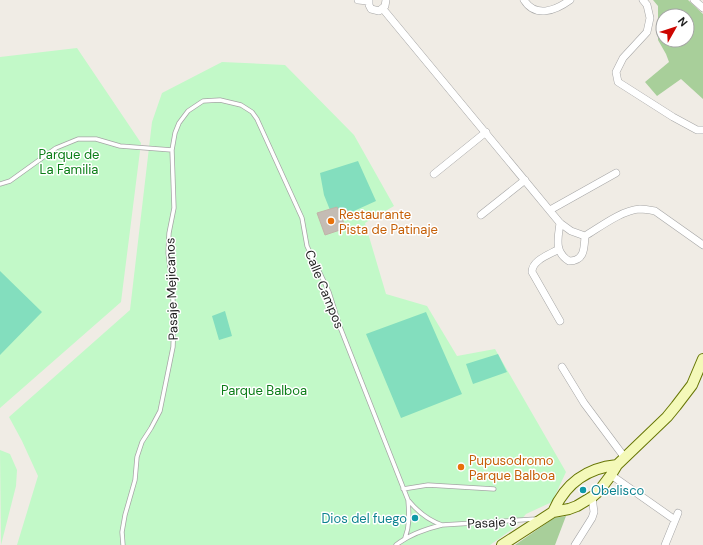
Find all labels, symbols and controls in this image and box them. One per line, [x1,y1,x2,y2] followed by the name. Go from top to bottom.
[655,8,695,48] north arrow
[675,14,691,29] text: N
[39,146,99,178] park label: Parque de La Familia
[339,206,438,238] place label: Restaurante Pista de Patinaje
[326,216,336,226] marker: Restaurante Pista de Patinaje
[161,237,182,341] street label: Pasaje Mejicanos
[301,247,348,331] street label: Calle Campos
[221,382,307,399] park label: Parque Balboa
[469,452,555,484] place label: Pupusodromo Parque Balboa
[456,462,466,472] marker: Pupusodromo Parque Balboa
[591,482,645,499] place label: Obelisco
[578,485,588,495] marker: Obelisco
[321,510,407,527] place label: Dios del fuego
[410,513,420,523] marker: Dios del fuego
[467,513,517,532] street label: Pasaje 3

